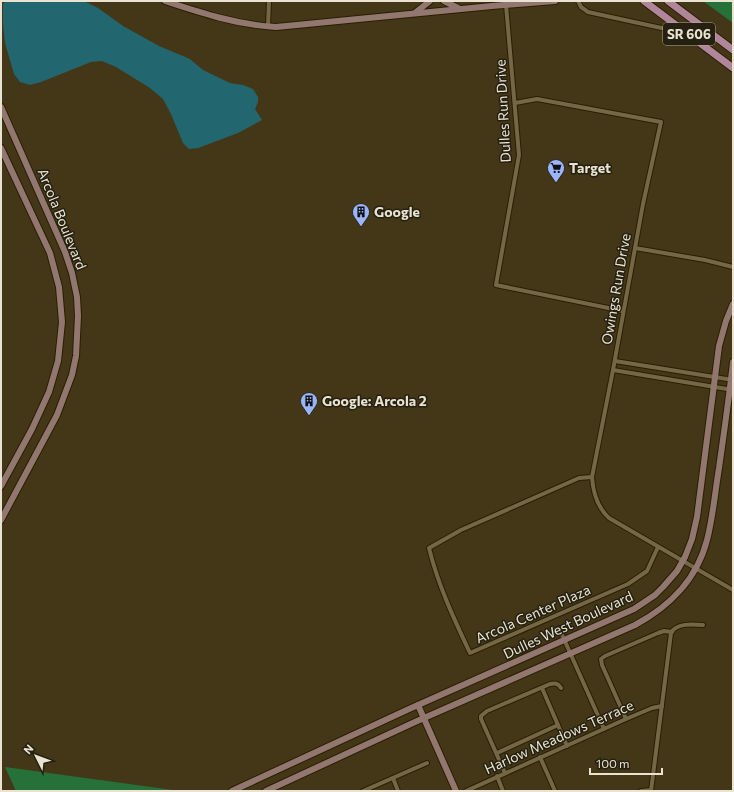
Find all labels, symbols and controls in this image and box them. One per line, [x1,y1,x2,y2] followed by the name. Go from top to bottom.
[663,23,715,45] road number: SR 606
[491,59,514,163] street label: Dulles Run Drive
[546,158,566,183] supermarket icon: Target
[569,159,611,176] place label: Target
[34,166,91,272] street label: Arcola Boulevard
[351,202,371,227] building icon: Google
[374,203,420,220] place label: Google
[597,232,634,346] street label: Owings Run Drive
[299,391,319,416] building icon: Google: Arcola 2
[322,392,427,409] place label: Google: Arcola 2
[473,581,593,647] street label: Arcola Center Plaza
[500,587,635,662] street label: Dulles West Boulevard
[482,696,636,777] street label: Harlow Meadows Terrace
[16,736,56,776] north arrow
[21,742,36,756] text: N
[590,750,662,776] scale bar
[596,756,630,770] text: 100 m

